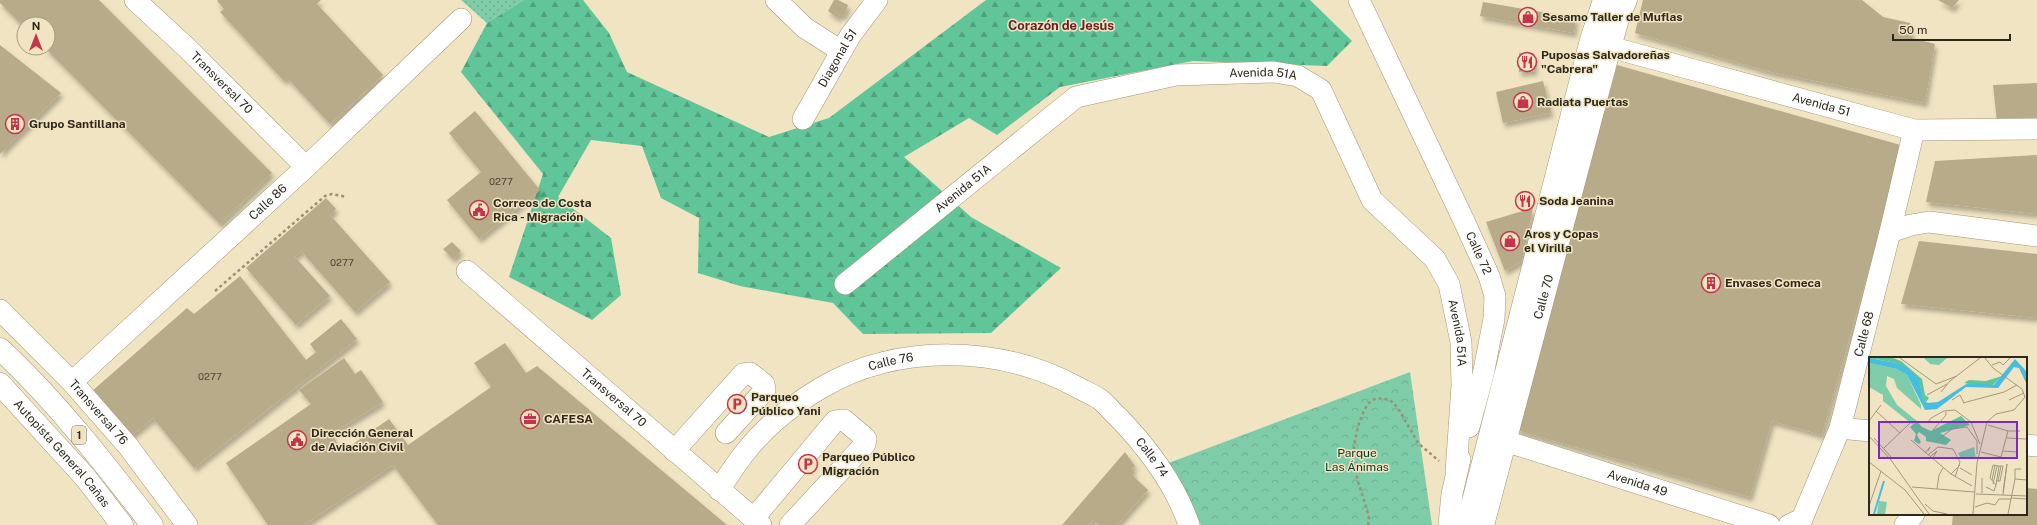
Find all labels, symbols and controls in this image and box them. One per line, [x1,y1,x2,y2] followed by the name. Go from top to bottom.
[1517,6,1539,28] shop icon: Sesamo Taller de Muflas
[1542,10,1683,24] place label: Sesamo Taller de Muflas
[16,16,56,56] north arrow
[1893,16,2010,42] scale bar
[1008,18,1114,33] district label: Corazón de Jesús
[32,20,40,32] text: N
[1899,23,1927,37] text: 50 m
[815,26,860,90] street label: Diagonal 51
[1541,48,1670,76] place label: Puposas Salvadoreñas "Cabrera"
[188,49,256,117] street label: Transversal 70
[1516,51,1538,73] restaurant icon: Puposas Salvadoreñas "Cabrera"
[1229,65,1299,83] street label: Avenida 51A
[1791,90,1852,119] street label: Avenida 51
[1512,91,1534,113] shop icon: Radiata Puertas
[1537,95,1628,109] place label: Radiata Puertas
[4,113,26,135] building icon: Grupo Santillana
[29,117,126,131] place label: Grupo Santillana
[932,161,994,215] street label: Avenida 51A
[489,175,513,187] house number: 0277
[246,181,290,223] street label: Calle 86
[1514,190,1536,212] restaurant icon: Soda Jeanina
[1539,194,1614,208] place label: Soda Jeanina
[493,196,592,224] place label: Correos de Costa Rica - Migración
[468,199,490,221] public building icon: Correos de Costa Rica - Migración
[1524,227,1599,255] place label: Aros y Copas el Virilla
[1463,229,1494,277] street label: Calle 72
[1499,230,1521,252] shop icon: Aros y Copas el Virilla
[330,256,354,268] house number: 0277
[1700,272,1722,294] building icon: Envases Comeca
[1531,273,1556,321] street label: Calle 70
[1725,276,1821,290] place label: Envases Comeca
[1445,298,1469,367] street label: Avenida 51A
[1851,309,1877,358] street label: Calle 68
[867,350,914,374] street label: Calle 76
[1869,357,2027,515] inset map
[578,366,649,430] street label: Transversal 70
[198,370,222,382] house number: 0277
[66,377,131,448] street label: Transversal 76
[751,390,821,418] place label: Parqueo Público Yani
[726,393,748,415] parking icon: Parqueo Público Yani
[11,397,113,510] street label: Autopista General Cañas
[519,408,541,430] office icon: CAFESA
[544,412,593,426] place label: CAFESA
[72,426,86,444] road number: 1
[311,426,413,454] place label: Dirección General de Aviación Civil
[286,429,308,451] public building icon: Dirección General de Aviación Civil
[1133,435,1171,480] street label: Calle 74
[1325,446,1389,474] park label: Parque Las Ánimas
[822,450,915,478] place label: Parqueo Público Migración
[797,453,819,475] parking icon: Parqueo Público Migración
[1606,467,1669,499] street label: Avenida 49

